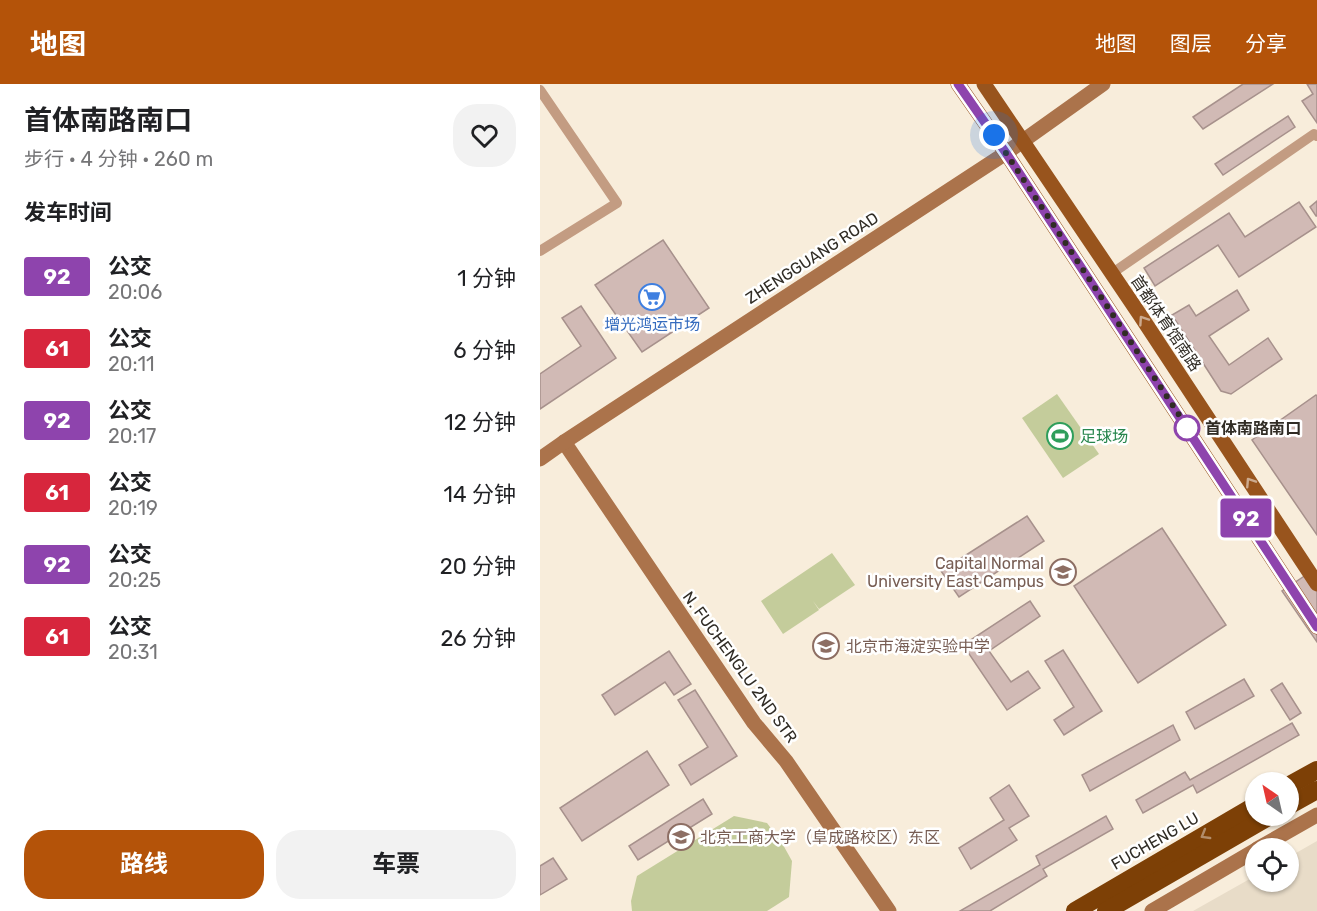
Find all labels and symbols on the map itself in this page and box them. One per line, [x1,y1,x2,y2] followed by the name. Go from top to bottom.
[979,120,1009,150] your location
[742,208,882,308] street label: ZHENGGUANG ROAD
[1127,271,1205,375] street label: 首都体育馆南路
[637,282,667,312] supermarket icon: 增光鸿运市场
[604,315,700,334] place label: 增光鸿运市场
[1139,315,1150,326] one-way arrow
[1174,415,1200,441] marker: 首体南路南口
[1205,419,1301,438] place label: 首体南路南口
[1045,421,1075,451] sports icon: 足球场
[1080,427,1128,446] place label: 足球场
[1246,478,1257,489] one-way arrow
[1219,498,1273,538] line badge: 92
[867,554,1044,591] place label: Capital Normal University East Campus
[1048,557,1078,587] school or university icon: Capital Normal University East Campus
[679,588,801,746] street label: N. FUCHENGLU 2ND STR
[811,631,841,661] school or university icon: 北京市海淀实验中学
[846,637,990,656] place label: 北京市海淀实验中学
[1245,772,1299,826] north arrow
[1108,808,1202,874] street label: FUCHENG LU
[666,822,696,852] school or university icon: 北京工商大学（阜成路校区）东区
[700,828,940,847] place label: 北京工商大学（阜成路校区）东区
[1201,828,1211,839] one-way arrow

